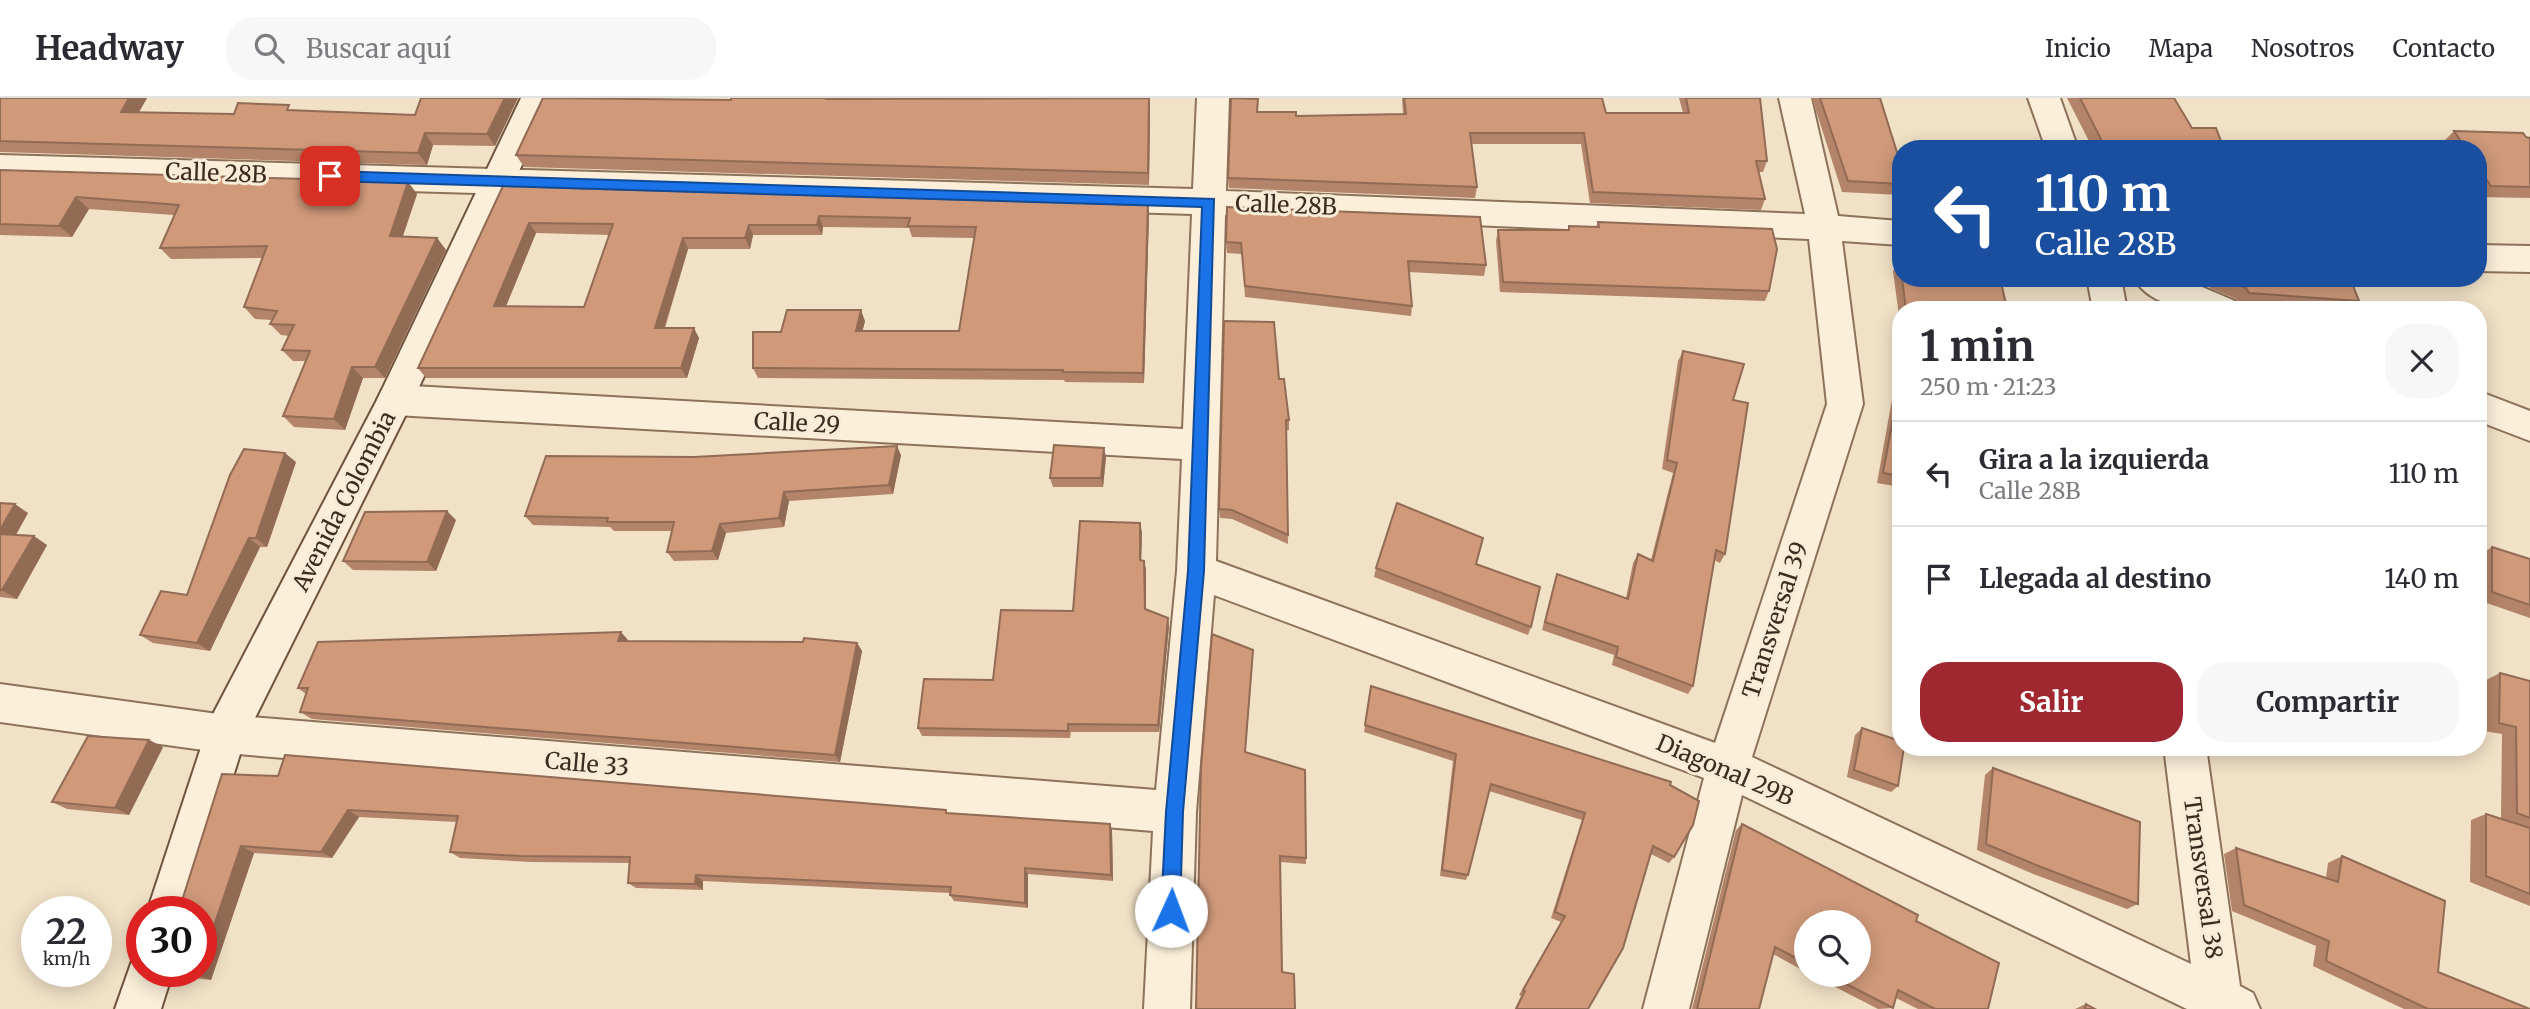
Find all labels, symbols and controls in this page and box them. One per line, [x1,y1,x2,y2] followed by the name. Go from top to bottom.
[226,17,716,80] search box
[35,28,184,69] text: Headway
[250,29,288,67] icon: search
[306,32,451,65] text: Buscar aquí
[2045,33,2111,64] text: Inicio
[2149,33,2213,64] text: Mapa
[2251,33,2355,64] text: Nosotros
[2393,33,2495,64] text: Contacto
[300,146,360,206] pin
[165,156,267,189] street label: Calle 28B
[311,157,349,195] icon: arrive
[2035,163,2170,224] text: 110 m
[1920,168,2011,259] icon: left
[1235,188,1337,221] street label: Calle 28B
[2035,224,2176,264] text: Calle 28B
[1920,320,2034,372] text: 1 min
[2385,324,2459,398] button: close
[1920,372,2057,401] text: 250 m · 21:23
[285,406,402,597] street label: Avenida Colombia
[753,406,841,439] street label: Calle 29
[1979,443,2209,476] text: Gira a la izquierda
[1920,455,1958,493] icon: left
[2389,457,2459,490] text: 110 m
[1979,476,2080,505] text: Calle 28B
[1736,538,1813,702] street label: Transversal 39
[1920,560,1958,598] icon: arrive
[1979,562,2211,595] text: Llegada al destino
[2384,562,2459,595] text: 140 m
[1920,662,2183,742] button: Salir
[2197,662,2459,742] button: Compartir
[1652,728,1798,811] street label: Diagonal 29B
[544,745,630,782] street label: Calle 33
[2178,795,2229,961] street label: Transversal 38
[1134,874,1208,948] position arrow
[126,896,217,987] speed limit sign: 30
[46,910,87,954] text: 22
[1794,910,1871,987] map controls
[1794,910,1871,987] button: search
[43,947,90,970] text: km/h

